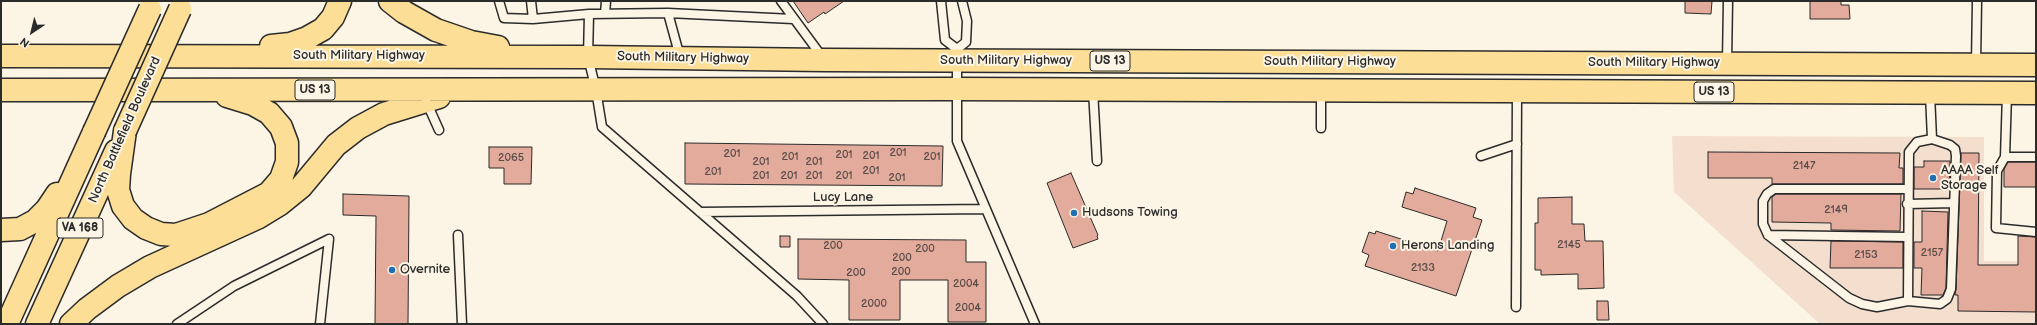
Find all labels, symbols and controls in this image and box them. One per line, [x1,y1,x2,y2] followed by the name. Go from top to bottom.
[12,12,52,52] north arrow
[18,35,32,50] text: N
[293,48,425,64] street label: South Military Highway
[617,49,749,67] street label: South Military Highway
[1090,51,1130,71] road number: US 13
[940,53,1072,69] street label: South Military Highway
[86,54,164,206] street label: North Battlefield Boulevard
[1264,54,1396,70] street label: South Military Highway
[1588,55,1720,71] street label: South Military Highway
[295,80,335,100] road number: US 13
[1694,82,1734,102] road number: US 13
[889,146,907,160] house number: 201
[723,147,741,161] house number: 201
[835,148,853,162] house number: 201
[862,149,880,163] house number: 201
[781,150,799,164] house number: 201
[923,150,941,164] house number: 201
[498,151,524,165] house number: 2065
[752,155,770,169] house number: 201
[805,155,823,169] house number: 201
[1793,159,1815,173] house number: 2147
[1941,163,1999,194] place label: AAAA Self Storage
[862,164,880,178] house number: 201
[704,165,722,179] house number: 201
[752,169,770,183] house number: 201
[780,169,798,183] house number: 201
[805,169,823,183] house number: 201
[835,169,853,183] house number: 201
[888,171,906,185] house number: 201
[1928,173,1938,183] marker: AAAA Self Storage
[813,190,873,206] street label: Lucy Lane
[1824,203,1848,217] house number: 2149
[1082,205,1178,221] place label: Hudsons Towing
[1069,208,1079,218] marker: Hudsons Towing
[57,218,103,238] road number: VA 168
[1401,238,1494,254] place label: Herons Landing
[1557,238,1581,252] house number: 2145
[823,239,843,253] house number: 200
[1388,241,1398,251] marker: Herons Landing
[915,242,935,256] house number: 200
[1921,246,1943,260] house number: 2157
[1854,248,1878,262] house number: 2153
[892,251,912,265] house number: 200
[1411,261,1435,275] house number: 2133
[400,262,450,278] place label: Overnite
[387,265,397,275] marker: Overnite
[891,265,911,279] house number: 200
[846,266,866,280] house number: 200
[953,277,979,291] house number: 2004
[861,297,887,311] house number: 2000
[955,301,981,315] house number: 2004

